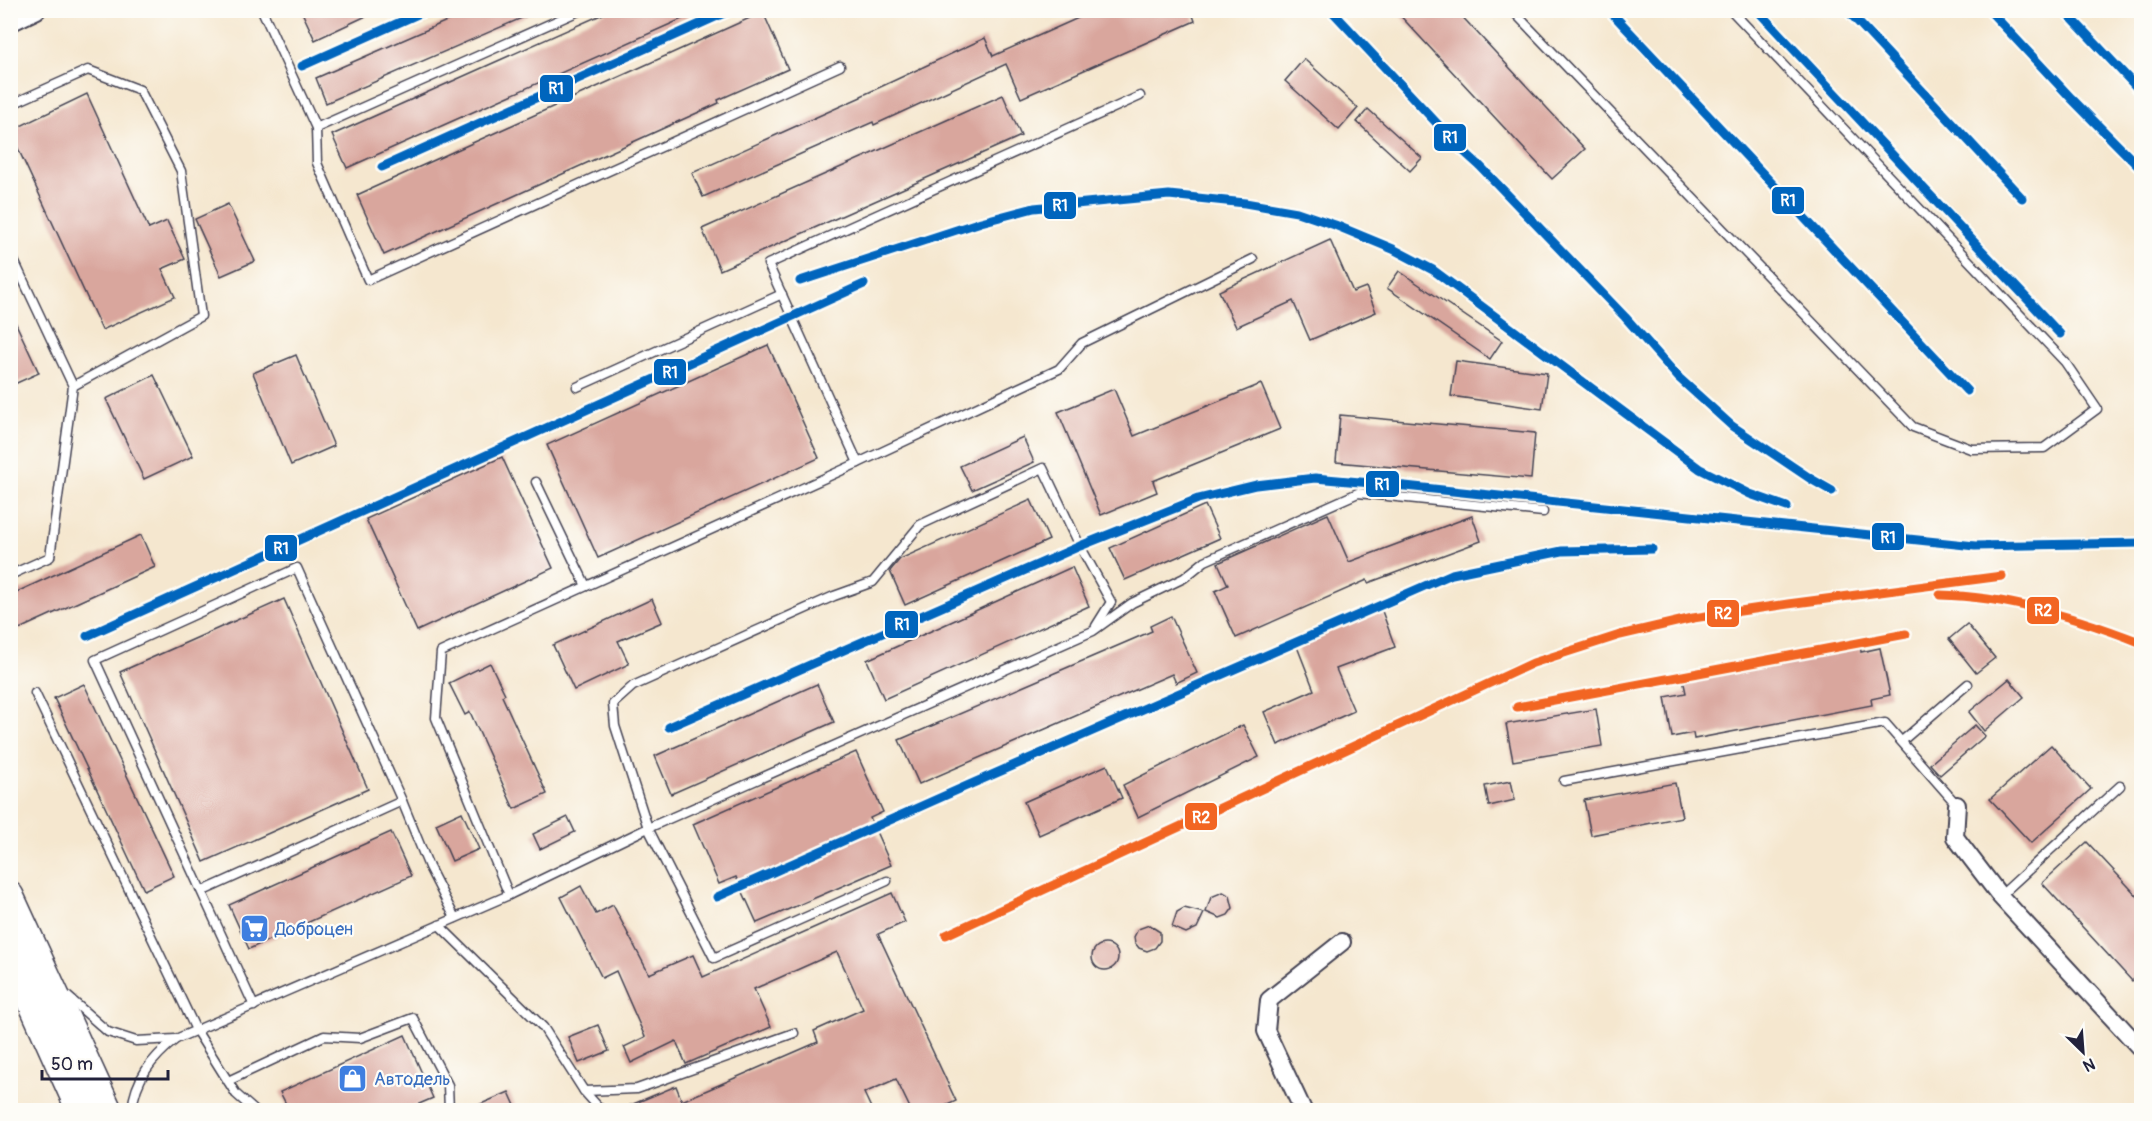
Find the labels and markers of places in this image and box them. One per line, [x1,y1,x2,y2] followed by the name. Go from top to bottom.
[238,913,270,945] supermarket icon: Доброцен
[274,918,353,941] place label: Доброцен
[337,1063,369,1095] shop icon: Автодель
[374,1068,451,1091] place label: Автодель

